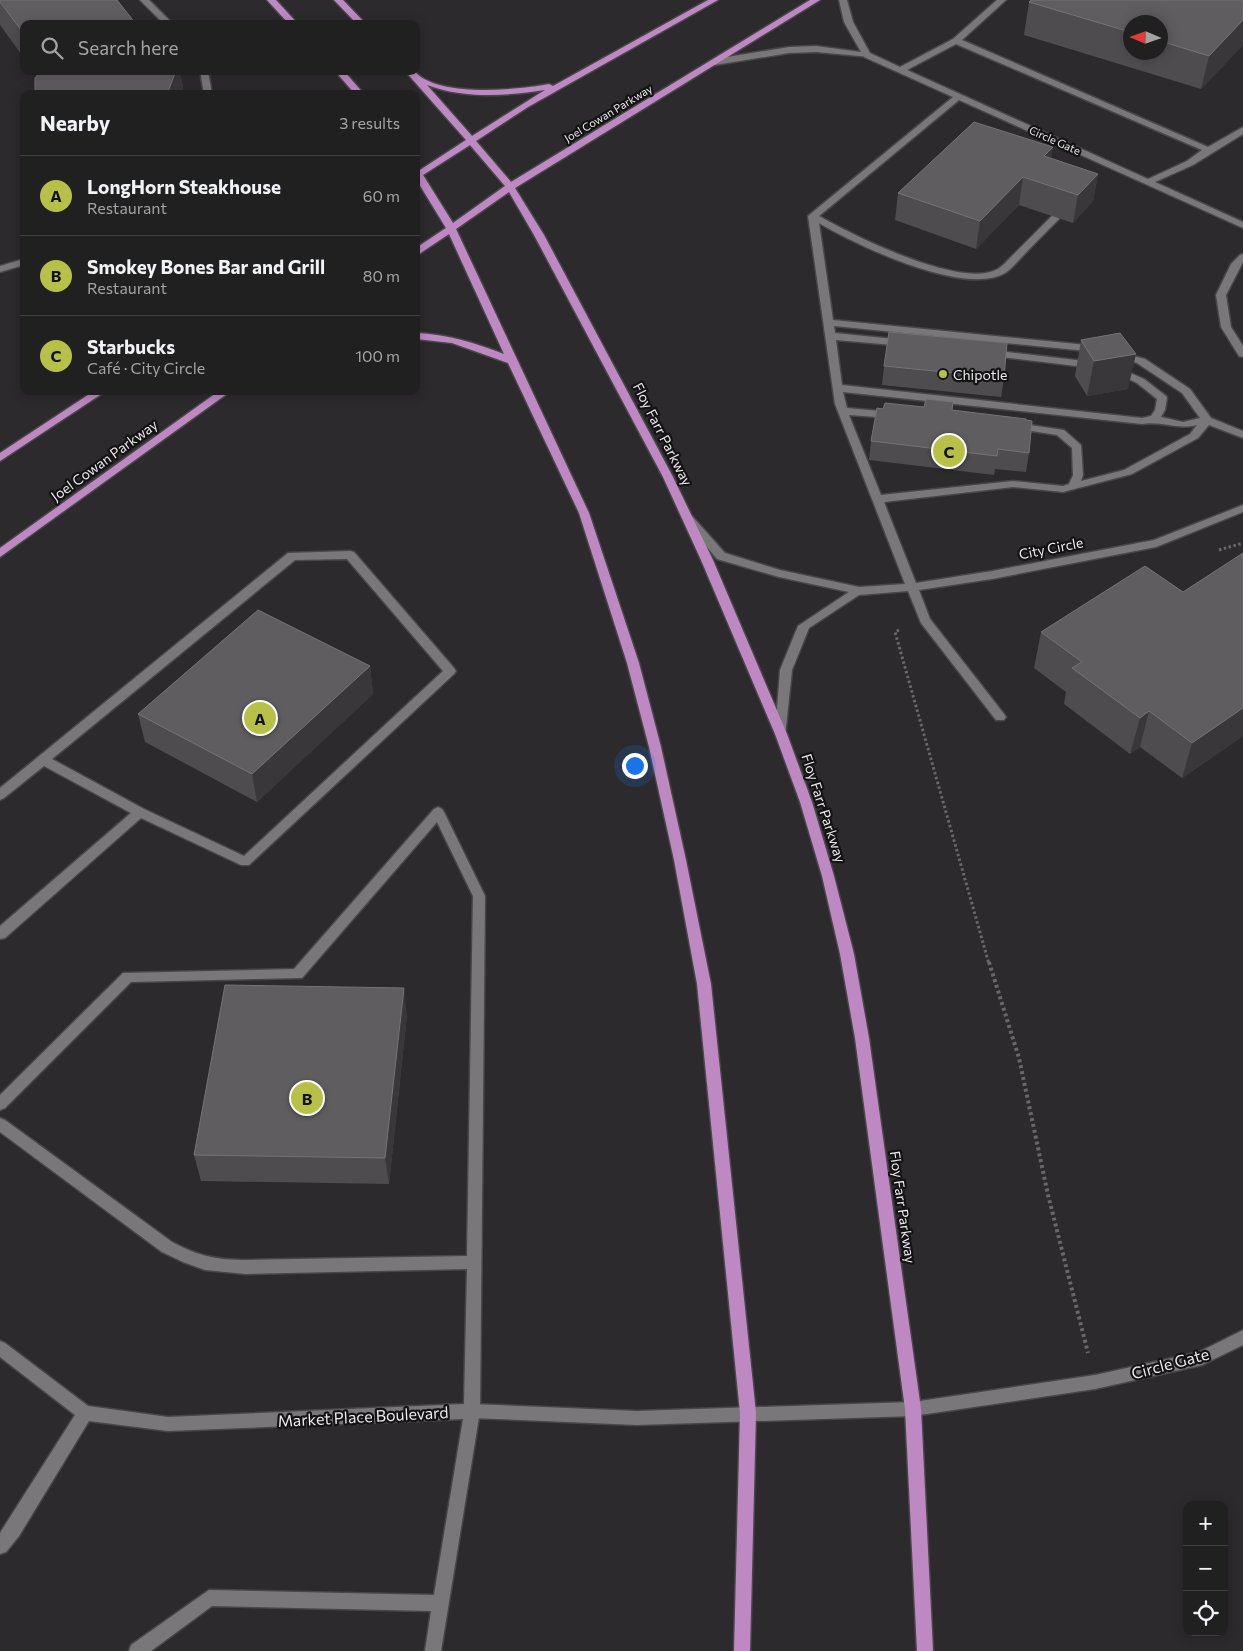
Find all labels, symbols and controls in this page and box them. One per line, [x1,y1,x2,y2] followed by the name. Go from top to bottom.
[1123,15,1168,60] north arrow
[20,20,420,75] search box
[38,34,66,62] icon: search
[78,36,178,59] text: Search here
[562,81,655,145] street label: Joel Cowan Parkway
[40,110,110,135] text: Nearby
[339,113,400,132] text: 3 results
[1027,123,1083,157] street label: Circle Gate
[87,175,281,198] text: LongHorn Steakhouse
[50,186,62,205] text: A
[363,186,400,205] text: 60 m
[87,198,167,217] text: Restaurant
[87,255,325,278] text: Smokey Bones Bar and Grill
[51,266,61,285] text: B
[363,266,400,285] text: 80 m
[87,278,167,297] text: Restaurant
[87,335,175,358] text: Starbucks
[51,346,61,365] text: C
[355,346,400,365] text: 100 m
[87,358,205,377] text: Café · City Circle
[953,366,1007,383] place label: Chipotle
[937,368,949,380] marker: Chipotle
[630,380,696,488] street label: Floy Farr Parkway
[47,416,161,504] street label: Joel Cowan Parkway
[933,432,965,470] pin: C
[1017,533,1085,563] street label: City Circle
[244,699,276,737] pin: A
[798,751,850,865] street label: Floy Farr Parkway
[622,753,648,779] your location
[291,1079,323,1117] pin: B
[887,1150,919,1264] street label: Floy Farr Parkway
[1129,1344,1211,1382] street label: Circle Gate
[277,1402,449,1430] street label: Market Place Boulevard
[1183,1501,1228,1636] map controls
[1183,1501,1228,1546] button: +
[1183,1546,1228,1591] button: −
[1183,1591,1228,1636] button: locate

